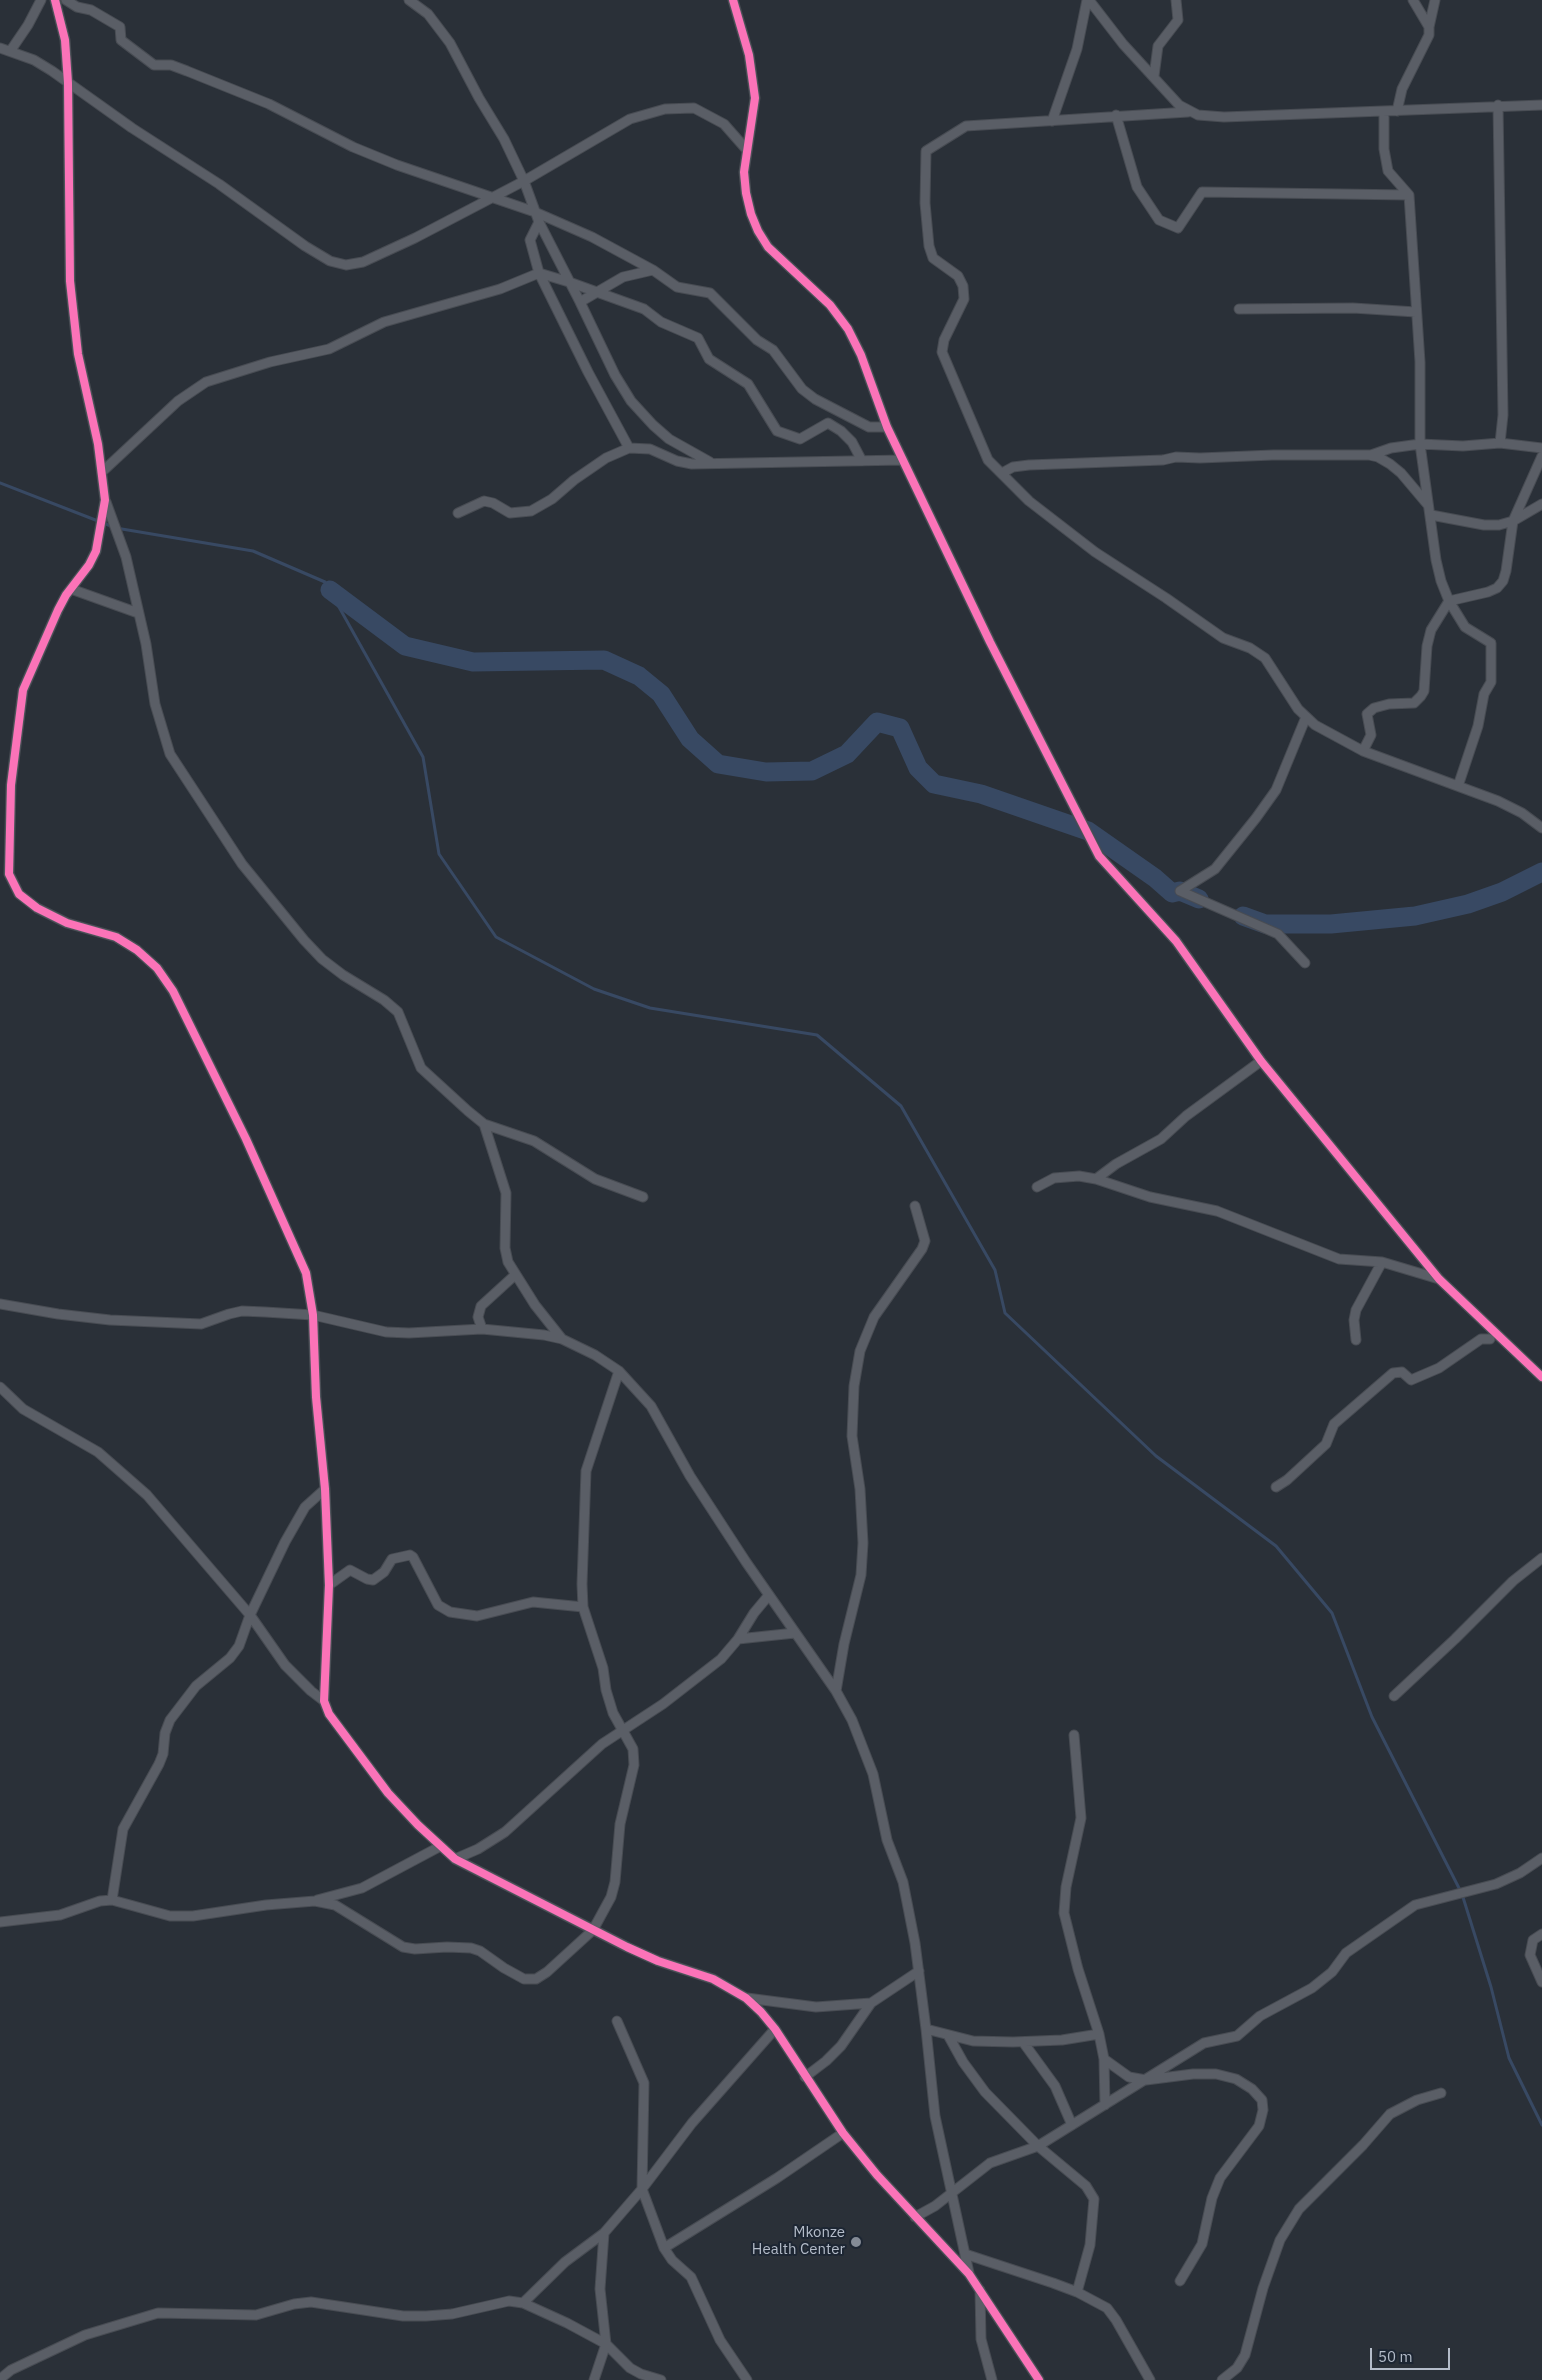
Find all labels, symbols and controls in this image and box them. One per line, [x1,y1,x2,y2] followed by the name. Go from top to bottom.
[752,2224,845,2259] place label: Mkonze Health Center
[849,2235,863,2249] marker: Mkonze Health Center
[1372,2338,1452,2370] scale bar
[1378,2347,1413,2366] text: 50 m

